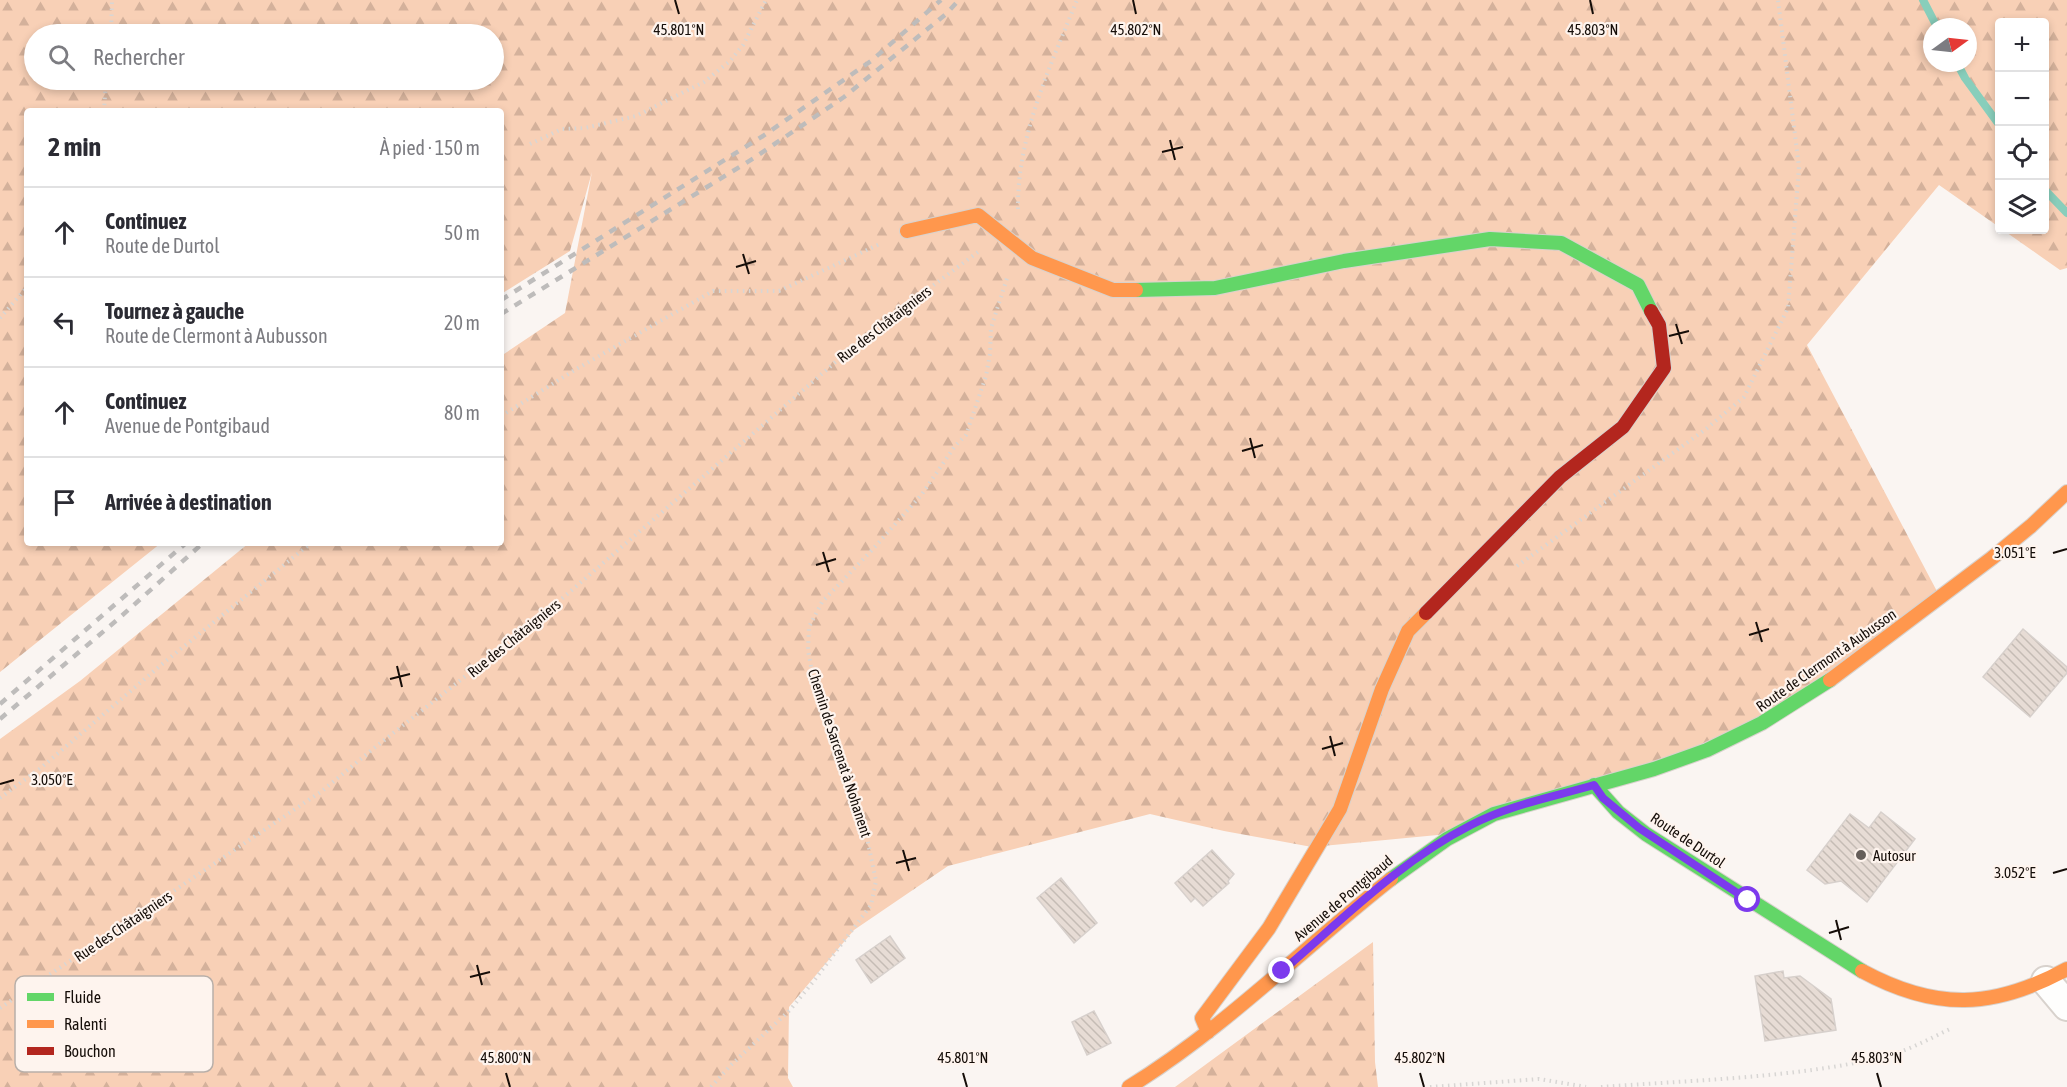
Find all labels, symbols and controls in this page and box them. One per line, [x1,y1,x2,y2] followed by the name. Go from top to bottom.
[1923,18,1977,72] north arrow
[1995,18,2049,234] map controls
[1995,18,2049,72] button: +
[654,21,704,38] text: 45.801°N
[1111,21,1161,38] text: 45.802°N
[1568,21,1618,38] text: 45.803°N
[24,24,504,90] search box
[45,41,78,74] icon: search
[93,44,184,70] text: Rechercher
[1995,72,2049,126] button: −
[1995,126,2049,180] button: locate
[48,132,101,162] text: 2 min
[380,136,480,159] text: À pied · 150 m
[1995,180,2049,234] button: layers
[105,208,187,234] text: Continuez
[48,216,81,249] icon: ahead
[444,221,480,244] text: 50 m
[105,234,220,257] text: Route de Durtol
[834,282,934,366] street label: Rue des Châtaigniers
[105,298,244,324] text: Tournez à gauche
[48,306,81,339] icon: left
[444,311,480,334] text: 20 m
[105,324,328,347] text: Route de Clermont à Aubusson
[105,388,187,414] text: Continuez
[48,396,81,429] icon: ahead
[444,401,480,424] text: 80 m
[105,414,270,437] text: Avenue de Pontgibaud
[48,486,81,519] icon: arrive
[105,489,272,515] text: Arrivée à destination
[1994,544,2036,561] text: 3.051°E
[464,595,564,681] street label: Rue des Châtaigniers
[1753,605,1899,715] street label: Route de Clermont à Aubusson
[805,667,875,839] street label: Chemin de Sarcenat à Nohanent
[31,771,73,788] text: 3.050°E
[1648,809,1728,871] street label: Route de Durtol
[1873,847,1916,864] place label: Autosur
[1854,848,1868,862] marker: Autosur
[1290,852,1396,944] street label: Avenue de Pontgibaud
[1994,864,2036,881] text: 3.052°E
[1734,886,1760,912] route start
[71,887,175,965] street label: Rue des Châtaigniers
[1268,957,1294,983] route end
[15,976,213,1072] legend
[64,988,101,1006] text: Fluide
[64,1015,107,1033] text: Ralenti
[64,1042,116,1060] text: Bouchon
[481,1049,531,1066] text: 45.800°N
[938,1049,988,1066] text: 45.801°N
[1395,1049,1445,1066] text: 45.802°N
[1852,1049,1902,1066] text: 45.803°N

